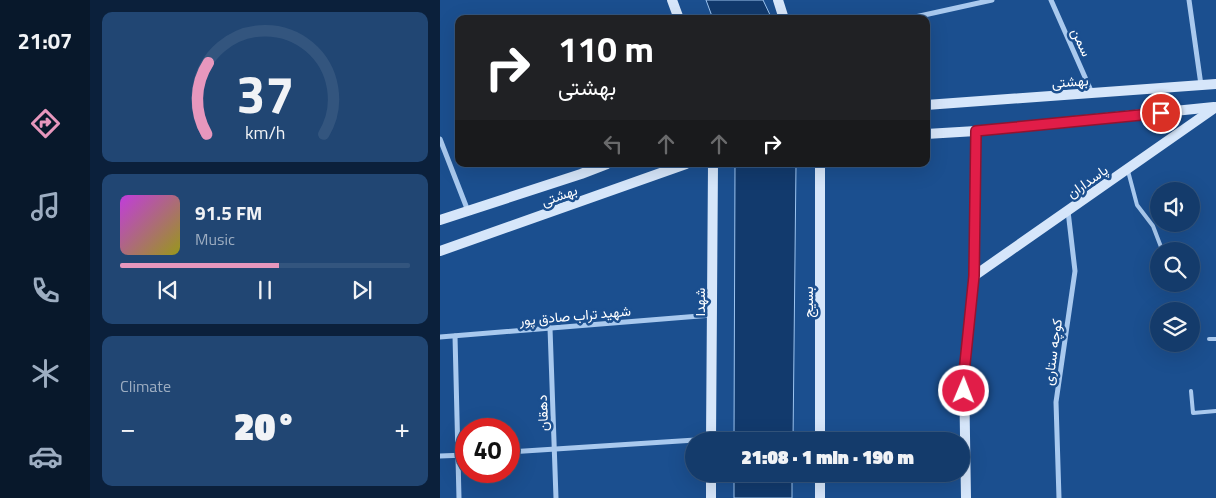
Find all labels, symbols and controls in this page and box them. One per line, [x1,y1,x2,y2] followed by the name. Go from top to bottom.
[558,22,654,76] text: 110 m
[18,24,72,58] text: 21:07
[1066,24,1098,60] street label: سمن
[475,35,540,100] icon: right
[236,54,294,133] text: 37
[1051,69,1089,93] street label: بهشتی
[558,70,616,104] text: بهشتی
[1140,92,1182,134] pin
[1147,99,1175,127] icon: arrive
[28,106,63,141] icon: directions
[245,119,285,146] text: km/h
[599,130,627,158] icon: left
[652,130,680,158] icon: ahead
[705,130,733,158] icon: ahead
[758,130,786,158] icon: right
[1062,159,1112,203] street label: پاسداران
[538,179,580,211] street label: بهشتی
[1150,182,1200,352] map controls
[1150,182,1200,232] button: sound
[28,189,63,224] icon: music
[195,198,262,227] text: 91.5 FM
[195,227,235,251] text: Music
[1150,242,1200,292] button: search
[28,273,63,308] icon: phone
[154,276,182,304] icon: previous
[251,276,279,304] icon: pause
[348,276,376,304] icon: next
[797,286,819,318] street label: بسیج
[689,288,710,316] street label: شهدا
[517,300,632,330] street label: شهید تراب صادق پور
[1150,302,1200,352] button: layers
[1037,317,1067,387] street label: کوچه ستاری
[28,356,63,391] icon: climate
[937,364,989,416] position arrow
[120,374,171,398] text: Climate
[531,394,553,432] street label: دهقان
[234,397,296,455] text: 20°
[120,406,136,449] text: −
[394,406,410,449] text: +
[455,418,520,483] speed limit sign: 40
[28,439,63,474] icon: car
[741,442,914,471] text: 21:08 · 1 min · 190 m

